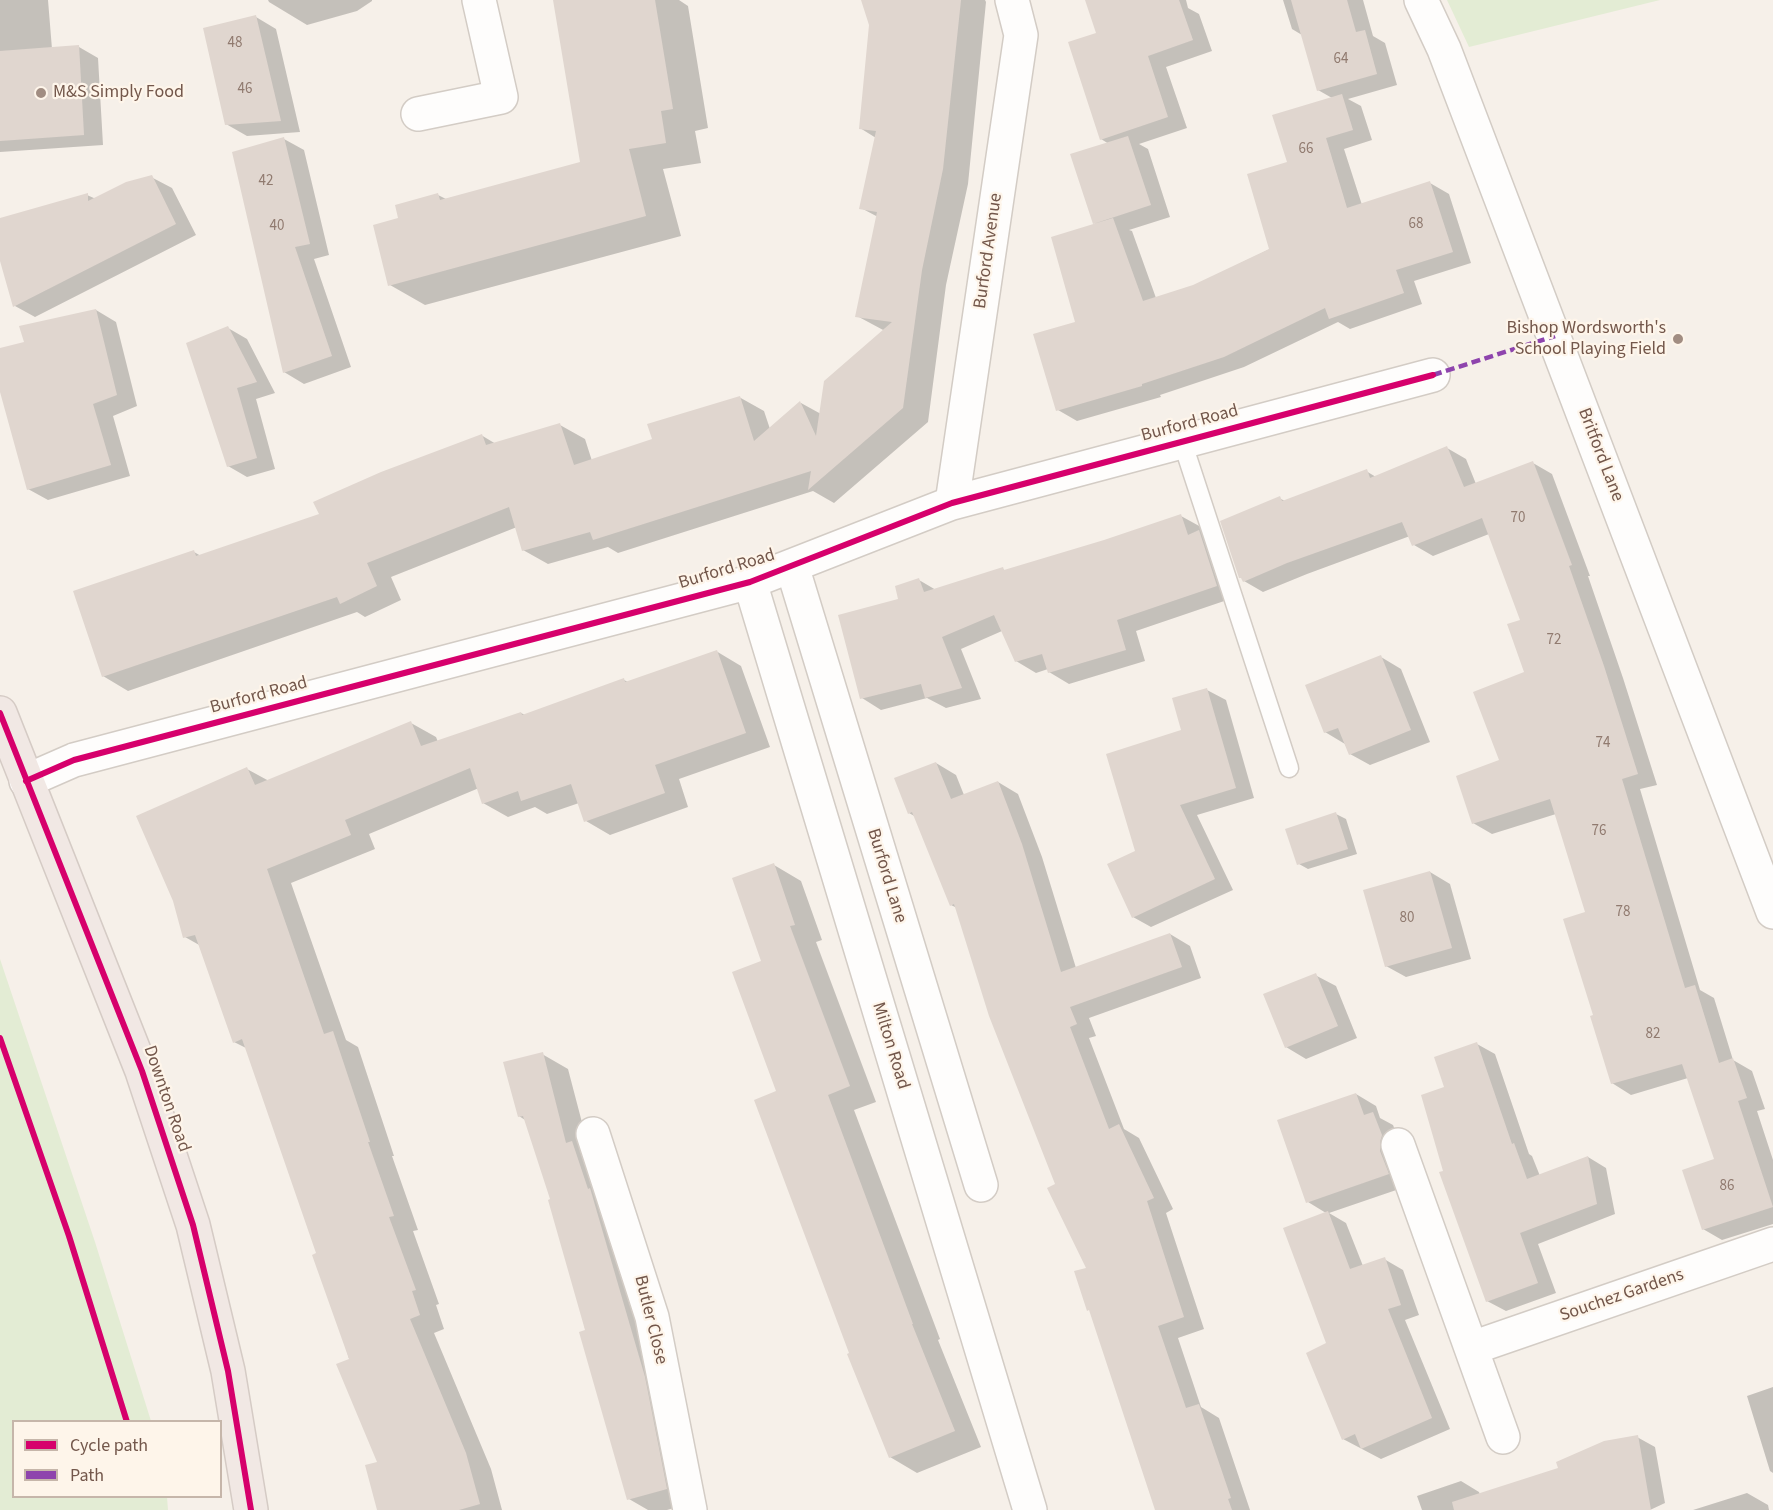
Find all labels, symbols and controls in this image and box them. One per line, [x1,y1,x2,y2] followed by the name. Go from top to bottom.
[228,35,242,53] house number: 48
[1334,51,1348,69] house number: 64
[238,81,252,99] house number: 46
[53,82,184,104] place label: M&S Simply Food
[34,86,48,100] marker: M&S Simply Food
[1299,141,1313,159] house number: 66
[259,173,273,191] house number: 42
[970,192,1008,310] street label: Burford Avenue
[1409,216,1423,234] house number: 68
[270,218,284,236] house number: 40
[1506,318,1666,360] place label: Bishop Wordsworth's School Playing Field
[1671,332,1685,346] marker: Bishop Wordsworth's School Playing Field
[1139,401,1241,447] street label: Burford Road
[1572,405,1628,505] street label: Britford Lane
[1511,510,1525,528] house number: 70
[676,545,778,595] street label: Burford Road
[1547,632,1561,650] house number: 72
[208,673,310,719] street label: Burford Road
[1596,735,1610,753] house number: 74
[1592,823,1606,841] house number: 76
[861,826,911,926] street label: Burford Lane
[1616,904,1630,922] house number: 78
[1400,910,1414,928] house number: 80
[867,1000,913,1092] street label: Milton Road
[1646,1026,1660,1044] house number: 82
[138,1043,194,1155] street label: Downton Road
[1720,1178,1734,1196] house number: 86
[1557,1265,1687,1327] street label: Souchez Gardens
[629,1273,671,1367] street label: Butler Close
[12,1420,222,1498] legend
[70,1433,148,1458] text: Cycle path
[70,1463,104,1488] text: Path

